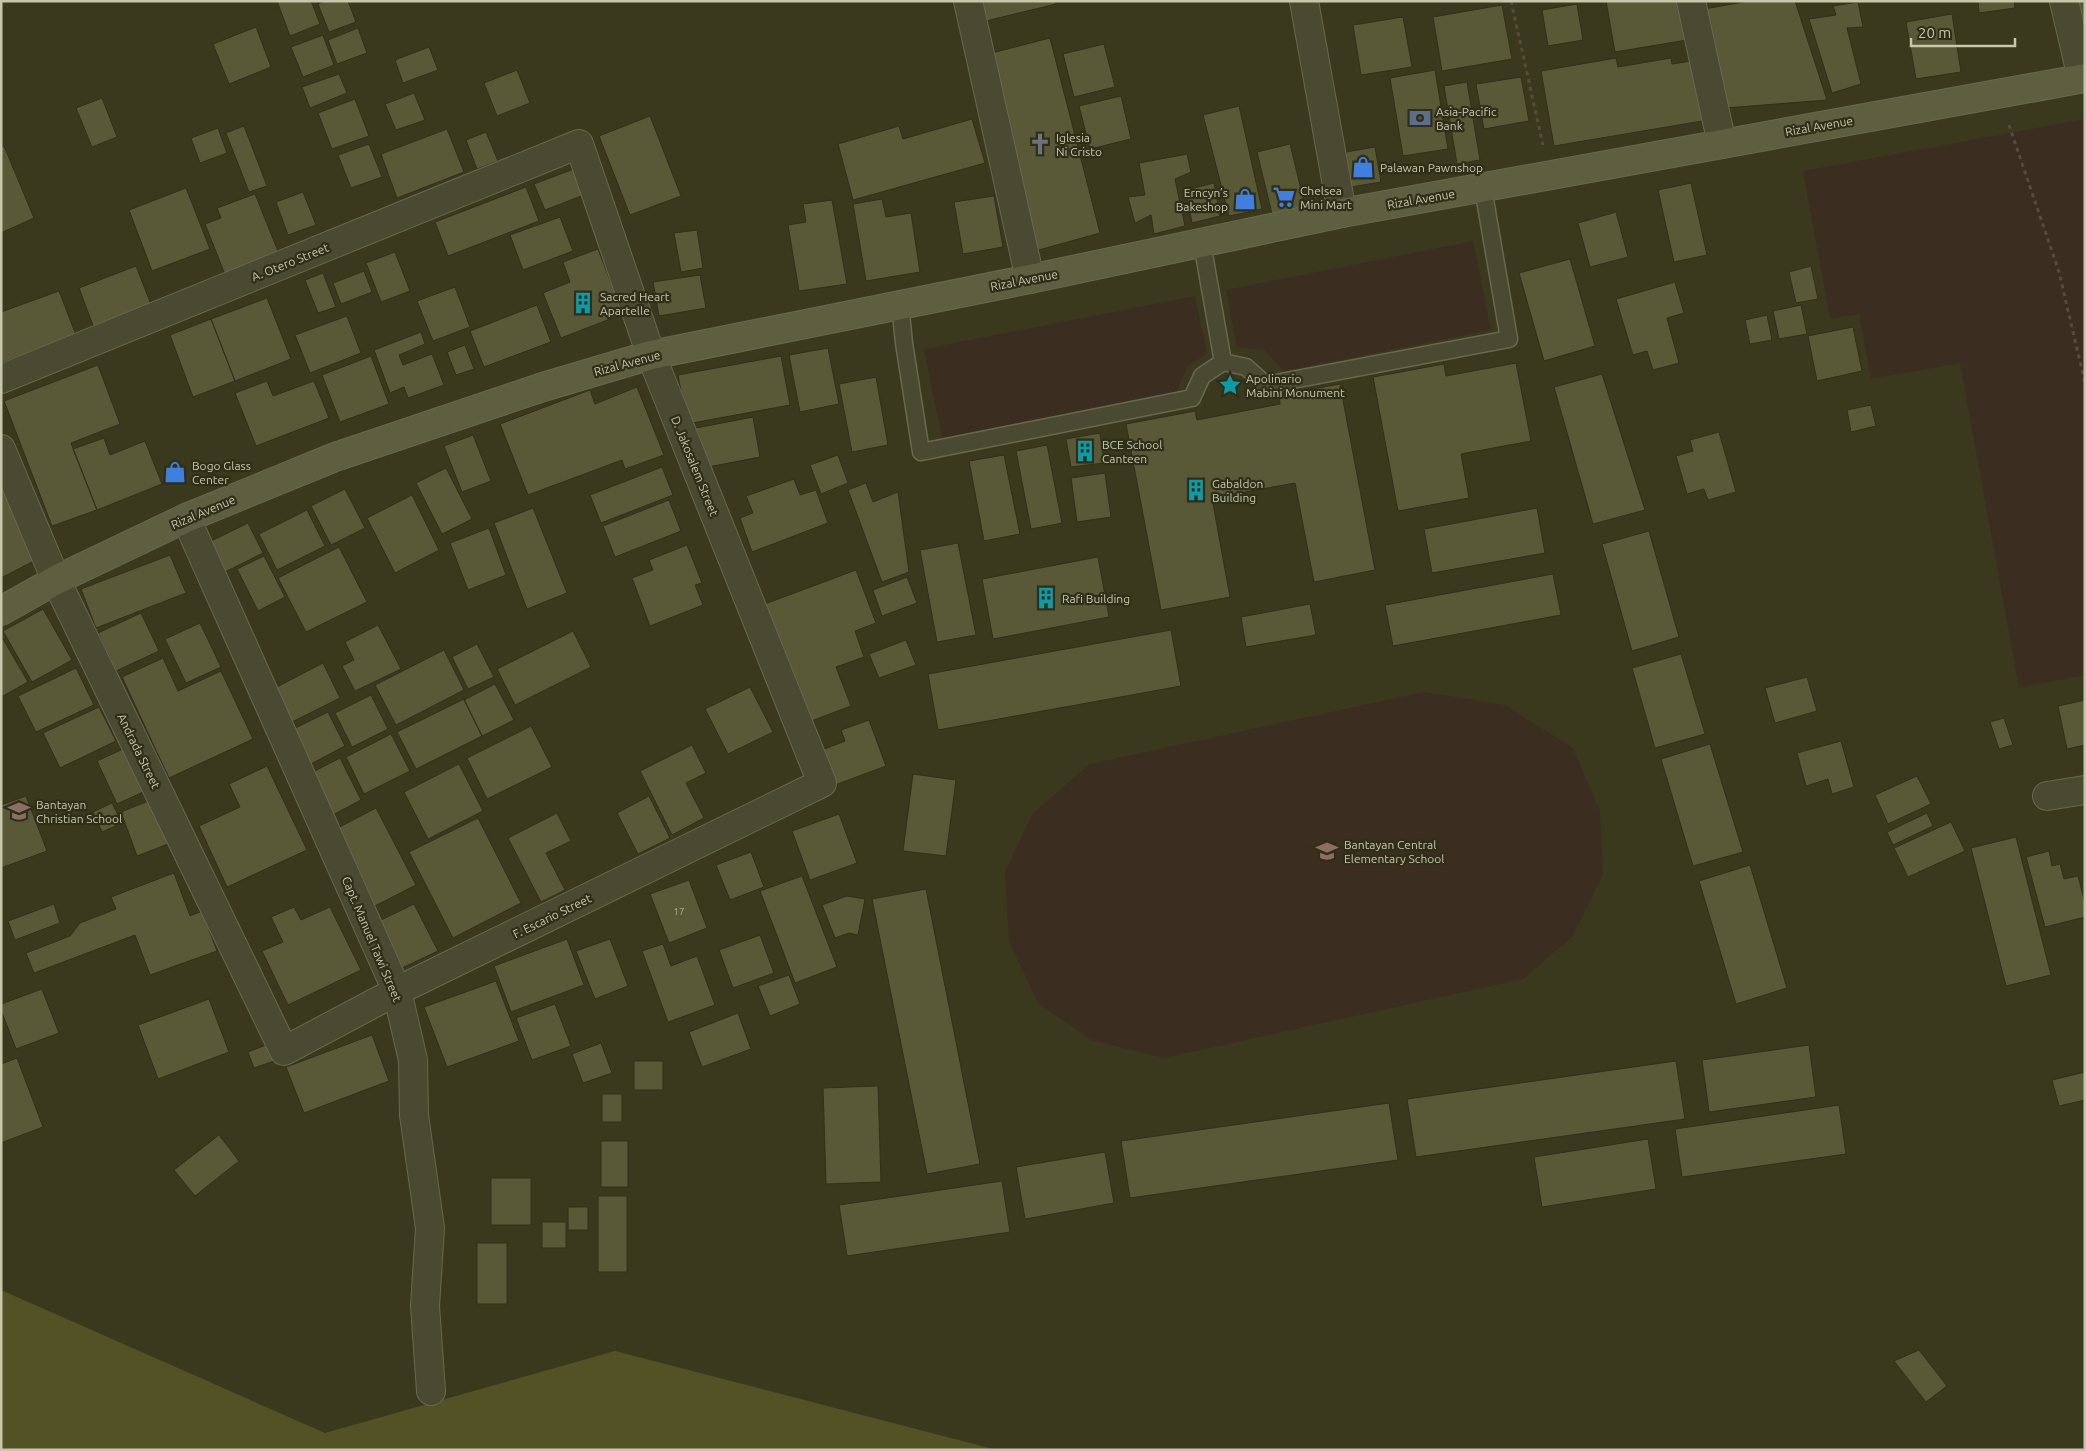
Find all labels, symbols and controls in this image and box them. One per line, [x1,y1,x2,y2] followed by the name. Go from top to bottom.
[1911,15,2015,47] scale bar
[1918,24,1951,41] text: 20 m
[1407,105,1433,131] bank icon: Asia-Pacific Bank
[1436,105,1497,132] place label: Asia-Pacific Bank
[1784,114,1854,138] street label: Rizal Avenue
[1027,131,1053,157] church icon: Iglesia Ni Cristo
[1056,131,1102,158] place label: Iglesia Ni Cristo
[1350,154,1376,180] shop icon: Palawan Pawnshop
[1380,161,1483,174] place label: Palawan Pawnshop
[1271,184,1297,210] supermarket icon: Chelsea Mini Mart
[1300,184,1352,211] place label: Chelsea Mini Mart
[1176,186,1228,213] place label: Erncyn’s Bakeshop
[1232,186,1258,212] shop icon: Erncyn’s Bakeshop
[1386,187,1456,211] street label: Rizal Avenue
[249,240,331,283] street label: A. Otero Street
[989,267,1059,293] street label: Rizal Avenue
[570,290,596,316] building icon: Sacred Heart Apartelle
[600,290,670,317] place label: Sacred Heart Apartelle
[592,348,662,378] street label: Rizal Avenue
[1217,372,1243,398] place icon: Apolinario Mabini Monument
[1246,372,1345,399] place label: Apolinario Mabini Monument
[669,414,721,518] street label: D. Jakosalem Street
[1072,438,1098,464] building icon: BCE School Canteen
[1102,438,1162,465] place label: BCE School Canteen
[162,459,188,485] shop icon: Bogo Glass Center
[192,459,251,486] place label: Bogo Glass Center
[1183,477,1209,503] building icon: Gabaldon Building
[1212,477,1263,504] place label: Gabaldon Building
[169,493,237,531] street label: Rizal Avenue
[1033,585,1059,611] building icon: Rafi Building
[1062,592,1130,605] place label: Rafi Building
[115,711,163,791] street label: Andrada Street
[6,798,32,824] school or university icon: Bantayan Christian School
[36,798,122,825] place label: Bantayan Christian School
[1314,838,1340,864] school or university icon: Bantayan Central Elementary School
[1344,838,1444,865] place label: Bantayan Central Elementary School
[340,874,404,1004] street label: Capt. Manuel Tawi Street
[511,891,594,941] street label: F. Escario Street
[673,906,685,917] house number: 17

